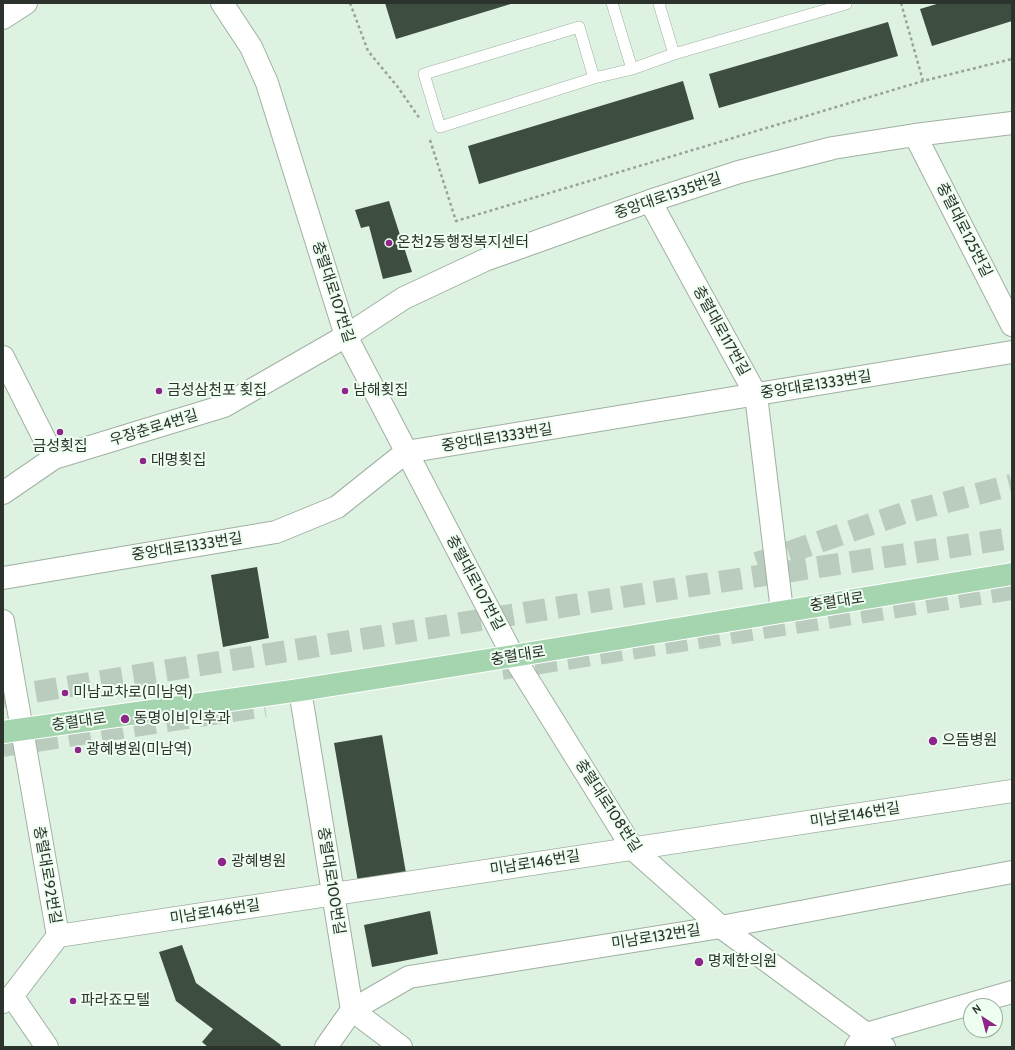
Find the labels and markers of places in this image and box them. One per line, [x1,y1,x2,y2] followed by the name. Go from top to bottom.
[397,234,529,252] place label: 온천2동행정복지센터
[384,238,394,248] marker: 온천2동행정복지센터
[167,382,267,400] place label: 금성삼천포 횟집
[353,382,408,400] place label: 남해횟집
[154,386,164,396] marker: 금성삼천포 횟집
[340,386,350,396] marker: 남해횟집
[55,427,65,437] marker: 금성횟집
[32,438,88,456] place label: 금성횟집
[151,452,206,470] place label: 대명횟집
[138,456,148,466] marker: 대명횟집
[73,684,193,702] place label: 미남교차로(미남역)
[60,688,70,698] marker: 미남교차로(미남역)
[134,710,231,728] place label: 동명이비인후과
[119,713,131,725] marker: 동명이비인후과
[942,732,997,750] place label: 으뜸병원
[927,735,939,747] marker: 으뜸병원
[86,741,192,759] place label: 광혜병원(미남역)
[73,745,83,755] marker: 광혜병원(미남역)
[231,853,286,871] place label: 광혜병원
[216,856,228,868] marker: 광혜병원
[708,953,777,971] place label: 명제한의원
[693,956,705,968] marker: 명제한의원
[81,992,150,1010] place label: 파라죠모텔
[68,996,78,1006] marker: 파라죠모텔

